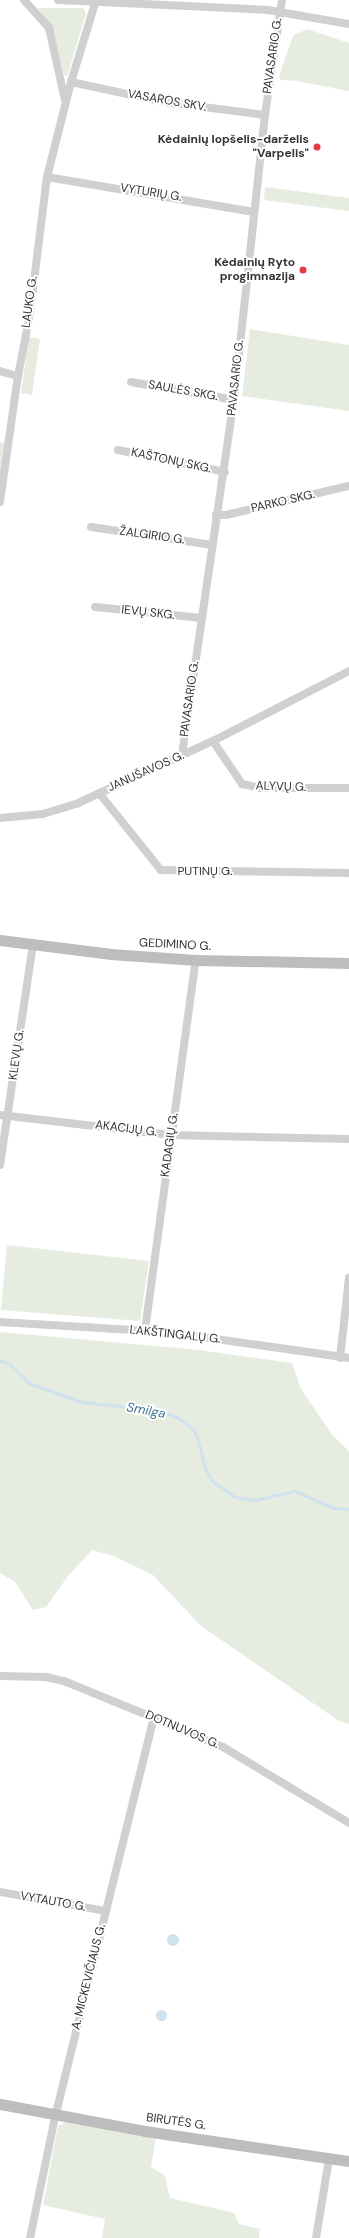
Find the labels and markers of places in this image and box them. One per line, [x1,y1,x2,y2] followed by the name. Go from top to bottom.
[158,133,309,161] place label: Kėdainių lopšelis-darželis "Varpelis"
[312,142,322,152] marker: Kėdainių lopšelis-darželis "Varpelis"
[214,256,295,284] place label: Kėdainių Ryto progimnazija
[298,265,308,275] marker: Kėdainių Ryto progimnazija

